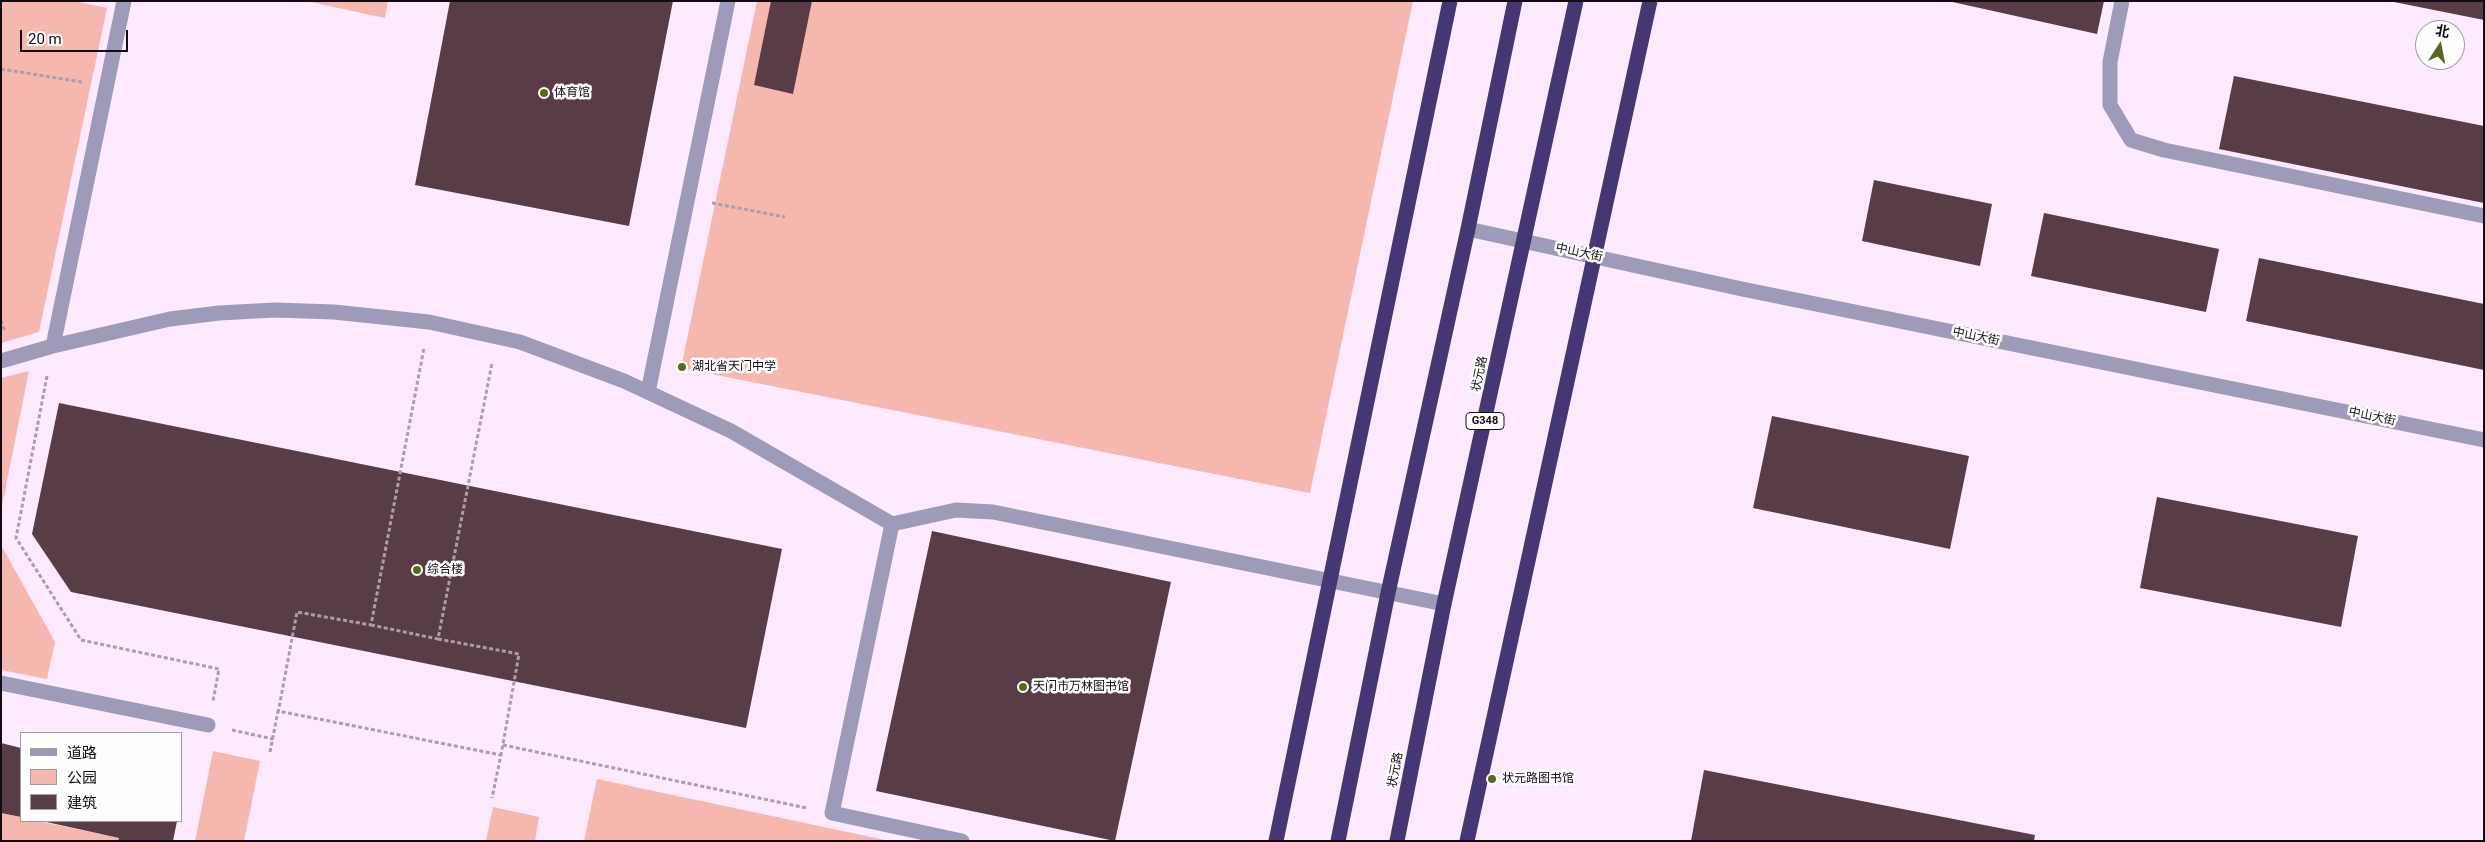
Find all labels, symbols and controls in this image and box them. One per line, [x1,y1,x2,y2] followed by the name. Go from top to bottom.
[22,20,130,52] scale bar
[2415,20,2465,70] north arrow
[2434,22,2451,40] text: 北
[28,30,62,48] text: 20 m
[554,86,590,100] place label: 体育馆
[538,87,550,99] marker: 体育馆
[1554,241,1604,265] street label: 中山大街
[1951,325,2001,349] street label: 中山大街
[1469,355,1491,393] street label: 状元路
[692,360,776,374] place label: 湖北省天门中学
[676,361,688,373] marker: 湖北省天门中学
[2347,405,2397,429] street label: 中山大街
[1466,412,1504,430] road number: G348
[427,563,463,577] place label: 综合楼
[411,564,423,576] marker: 综合楼
[1033,680,1129,694] place label: 天门市万林图书馆
[1017,681,1029,693] marker: 天门市万林图书馆
[20,732,182,822] legend
[67,744,97,762] text: 道路
[1385,751,1407,789] street label: 状元路
[67,769,97,787] text: 公园
[1502,772,1574,786] place label: 状元路图书馆
[1486,773,1498,785] marker: 状元路图书馆
[67,794,97,812] text: 建筑

